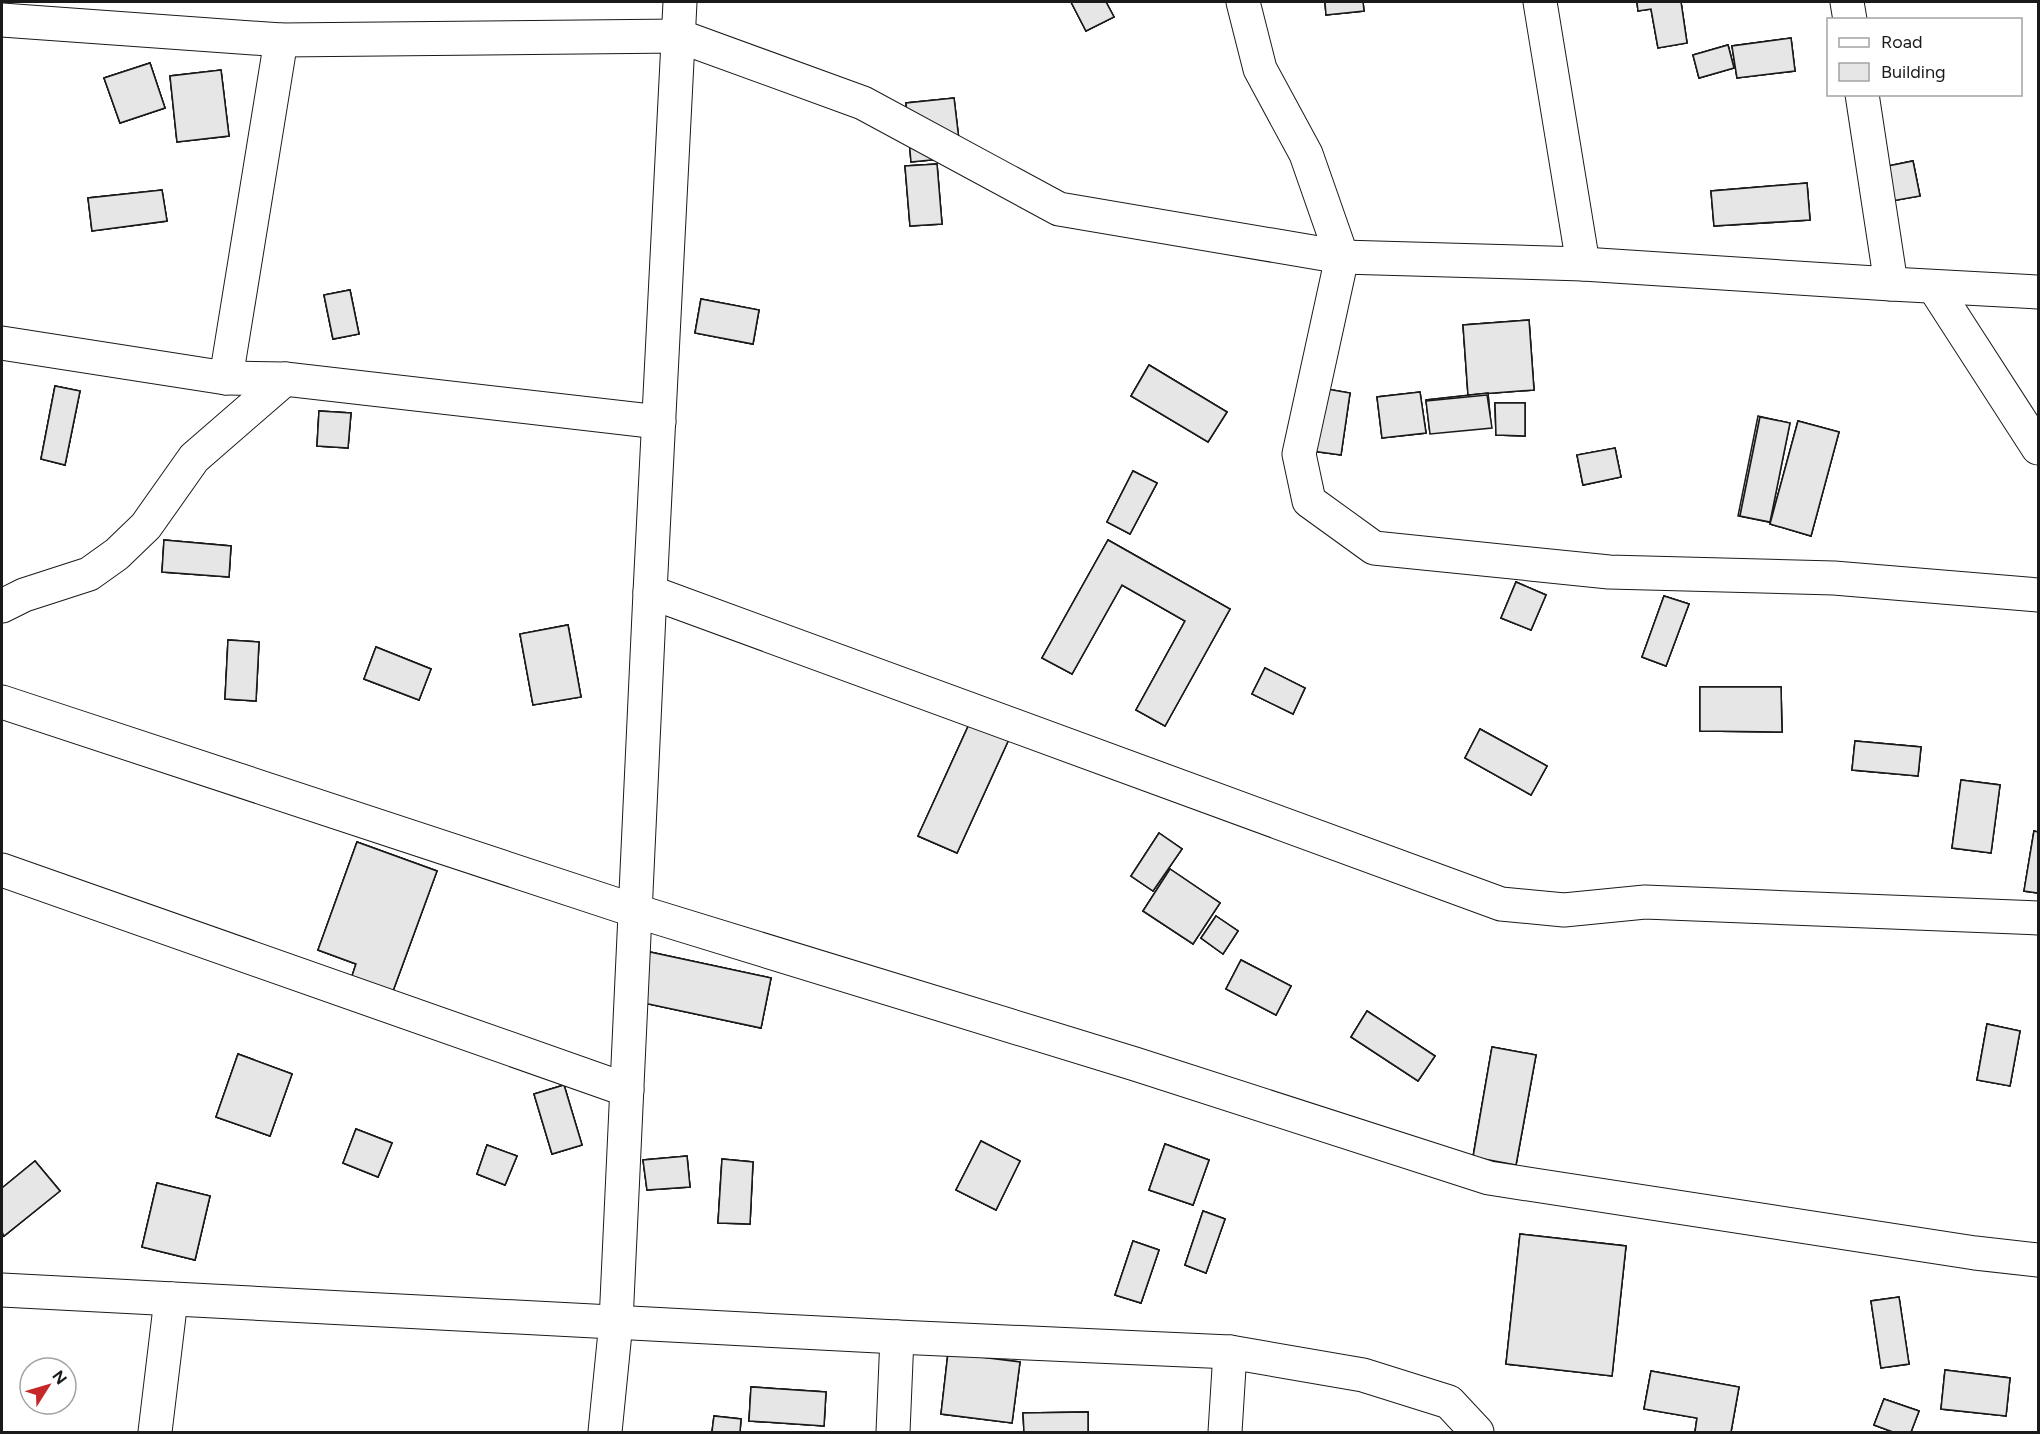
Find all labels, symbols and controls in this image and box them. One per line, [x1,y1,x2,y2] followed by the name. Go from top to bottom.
[1827,18,2022,96] legend
[1881,31,1922,53] text: Road
[1881,61,1946,83] text: Building
[18,1356,78,1416] north arrow
[48,1367,71,1388] text: N

